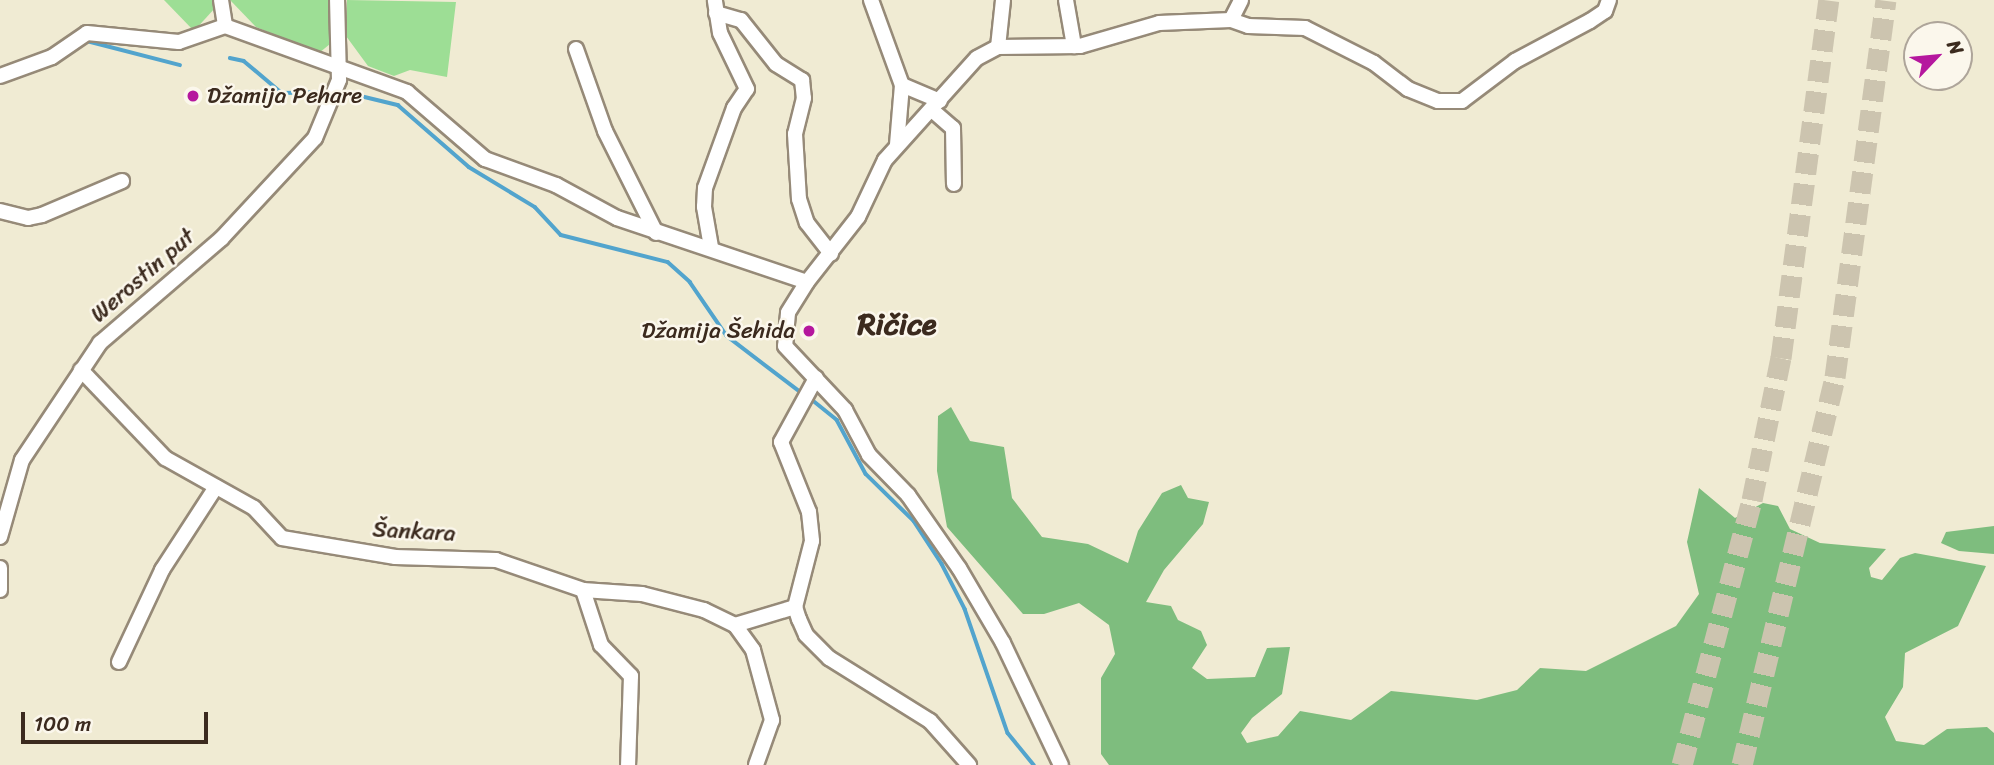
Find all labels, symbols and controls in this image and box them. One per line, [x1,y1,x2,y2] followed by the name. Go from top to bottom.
[1903,21,1973,91] north arrow
[1938,34,1973,61] text: N
[207,82,362,110] place label: Džamija Pehare
[185,88,201,104] marker: Džamija Pehare
[85,223,201,329] street label: Werostin put
[857,306,937,342] district label: Ričice
[641,317,795,345] place label: Džamija Šehida
[801,323,817,339] marker: Džamija Šehida
[372,516,456,548] street label: Šankara
[24,698,212,742] scale bar
[34,705,91,743] text: 100 m

